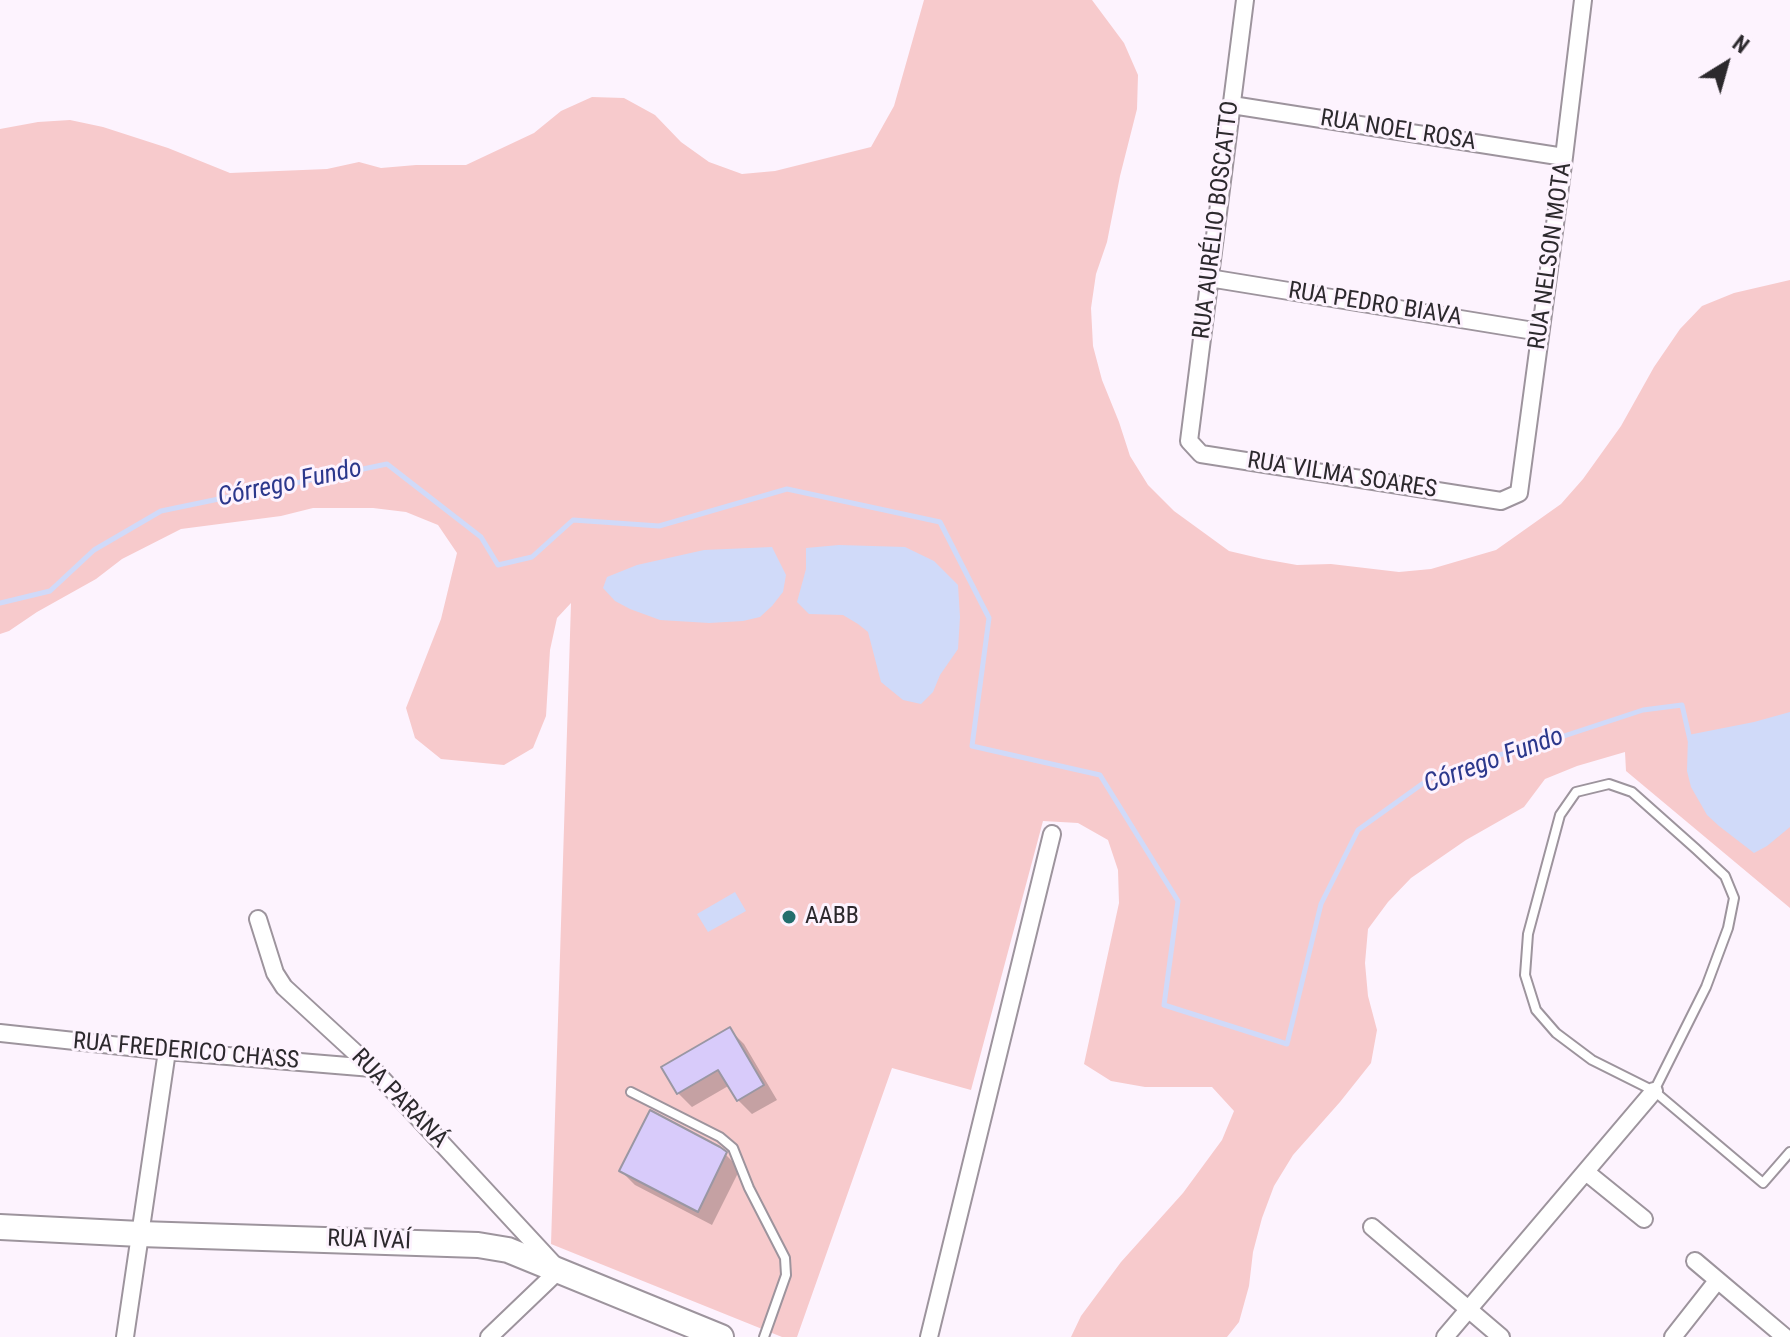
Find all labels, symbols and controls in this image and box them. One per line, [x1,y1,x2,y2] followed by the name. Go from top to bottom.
[1686,24,1766,104] north arrow
[1728,30,1754,58] text: N
[1188,99,1246,341] street label: RUA AURÉLIO BOSCATTO
[1318,105,1478,157] street label: RUA NOEL ROSA
[1524,161,1578,351] street label: RUA NELSON MOTA
[1286,277,1464,333] street label: RUA PEDRO BIAVA
[1245,447,1439,505] street label: RUA VILMA SOARES
[215,454,365,514] water label: Córrego Fundo
[1420,721,1568,801] water label: Córrego Fundo
[805,903,859,931] place label: AABB
[780,908,798,926] marker: AABB
[72,1028,300,1076] street label: RUA FREDERICO CHASS
[345,1044,453,1154] street label: RUA PARANÁ
[327,1225,411,1257] street label: RUA IVAÍ

